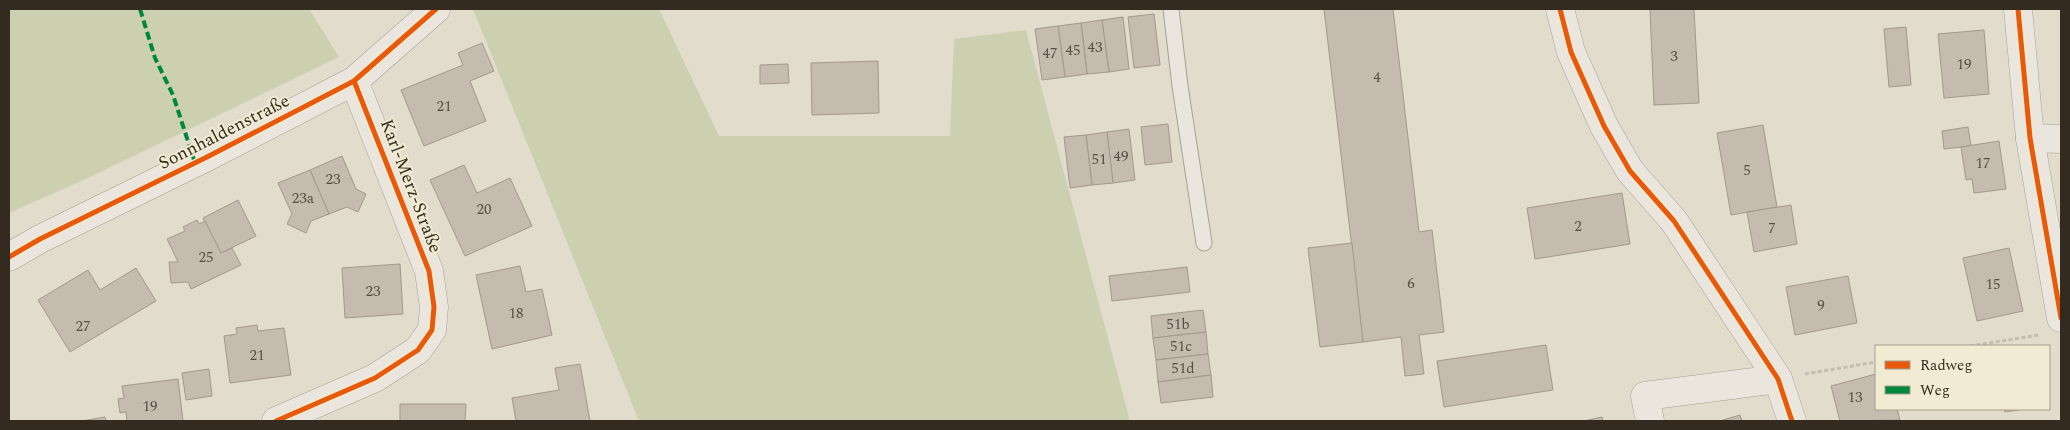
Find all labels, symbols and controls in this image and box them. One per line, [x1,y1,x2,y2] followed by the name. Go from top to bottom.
[1087,36,1103,59] house number: 43
[1065,39,1081,62] house number: 45
[1042,42,1058,65] house number: 47
[1670,45,1678,68] house number: 3
[1956,53,1972,76] house number: 19
[1373,66,1381,89] house number: 4
[154,87,294,177] street label: Sonnhaldenstraße
[436,95,452,118] house number: 21
[373,115,449,257] street label: Karl-Merz-Straße
[1113,145,1129,168] house number: 49
[1091,148,1107,171] house number: 51
[1975,152,1991,175] house number: 17
[1743,159,1751,182] house number: 5
[325,168,341,191] house number: 23
[292,187,315,210] house number: 23a
[476,198,492,221] house number: 20
[1574,215,1582,238] house number: 2
[1768,217,1776,240] house number: 7
[198,246,214,269] house number: 25
[1407,272,1415,295] house number: 6
[1985,273,2001,296] house number: 15
[365,280,381,303] house number: 23
[1817,294,1825,317] house number: 9
[508,302,524,325] house number: 18
[1166,313,1190,336] house number: 51b
[75,315,91,338] house number: 27
[1170,335,1192,358] house number: 51c
[249,344,265,367] house number: 21
[1875,345,2050,410] legend
[1920,354,1973,377] text: Radweg
[1171,357,1195,380] house number: 51d
[1920,379,1950,402] text: Weg
[1847,386,1863,409] house number: 13
[142,395,158,418] house number: 19

